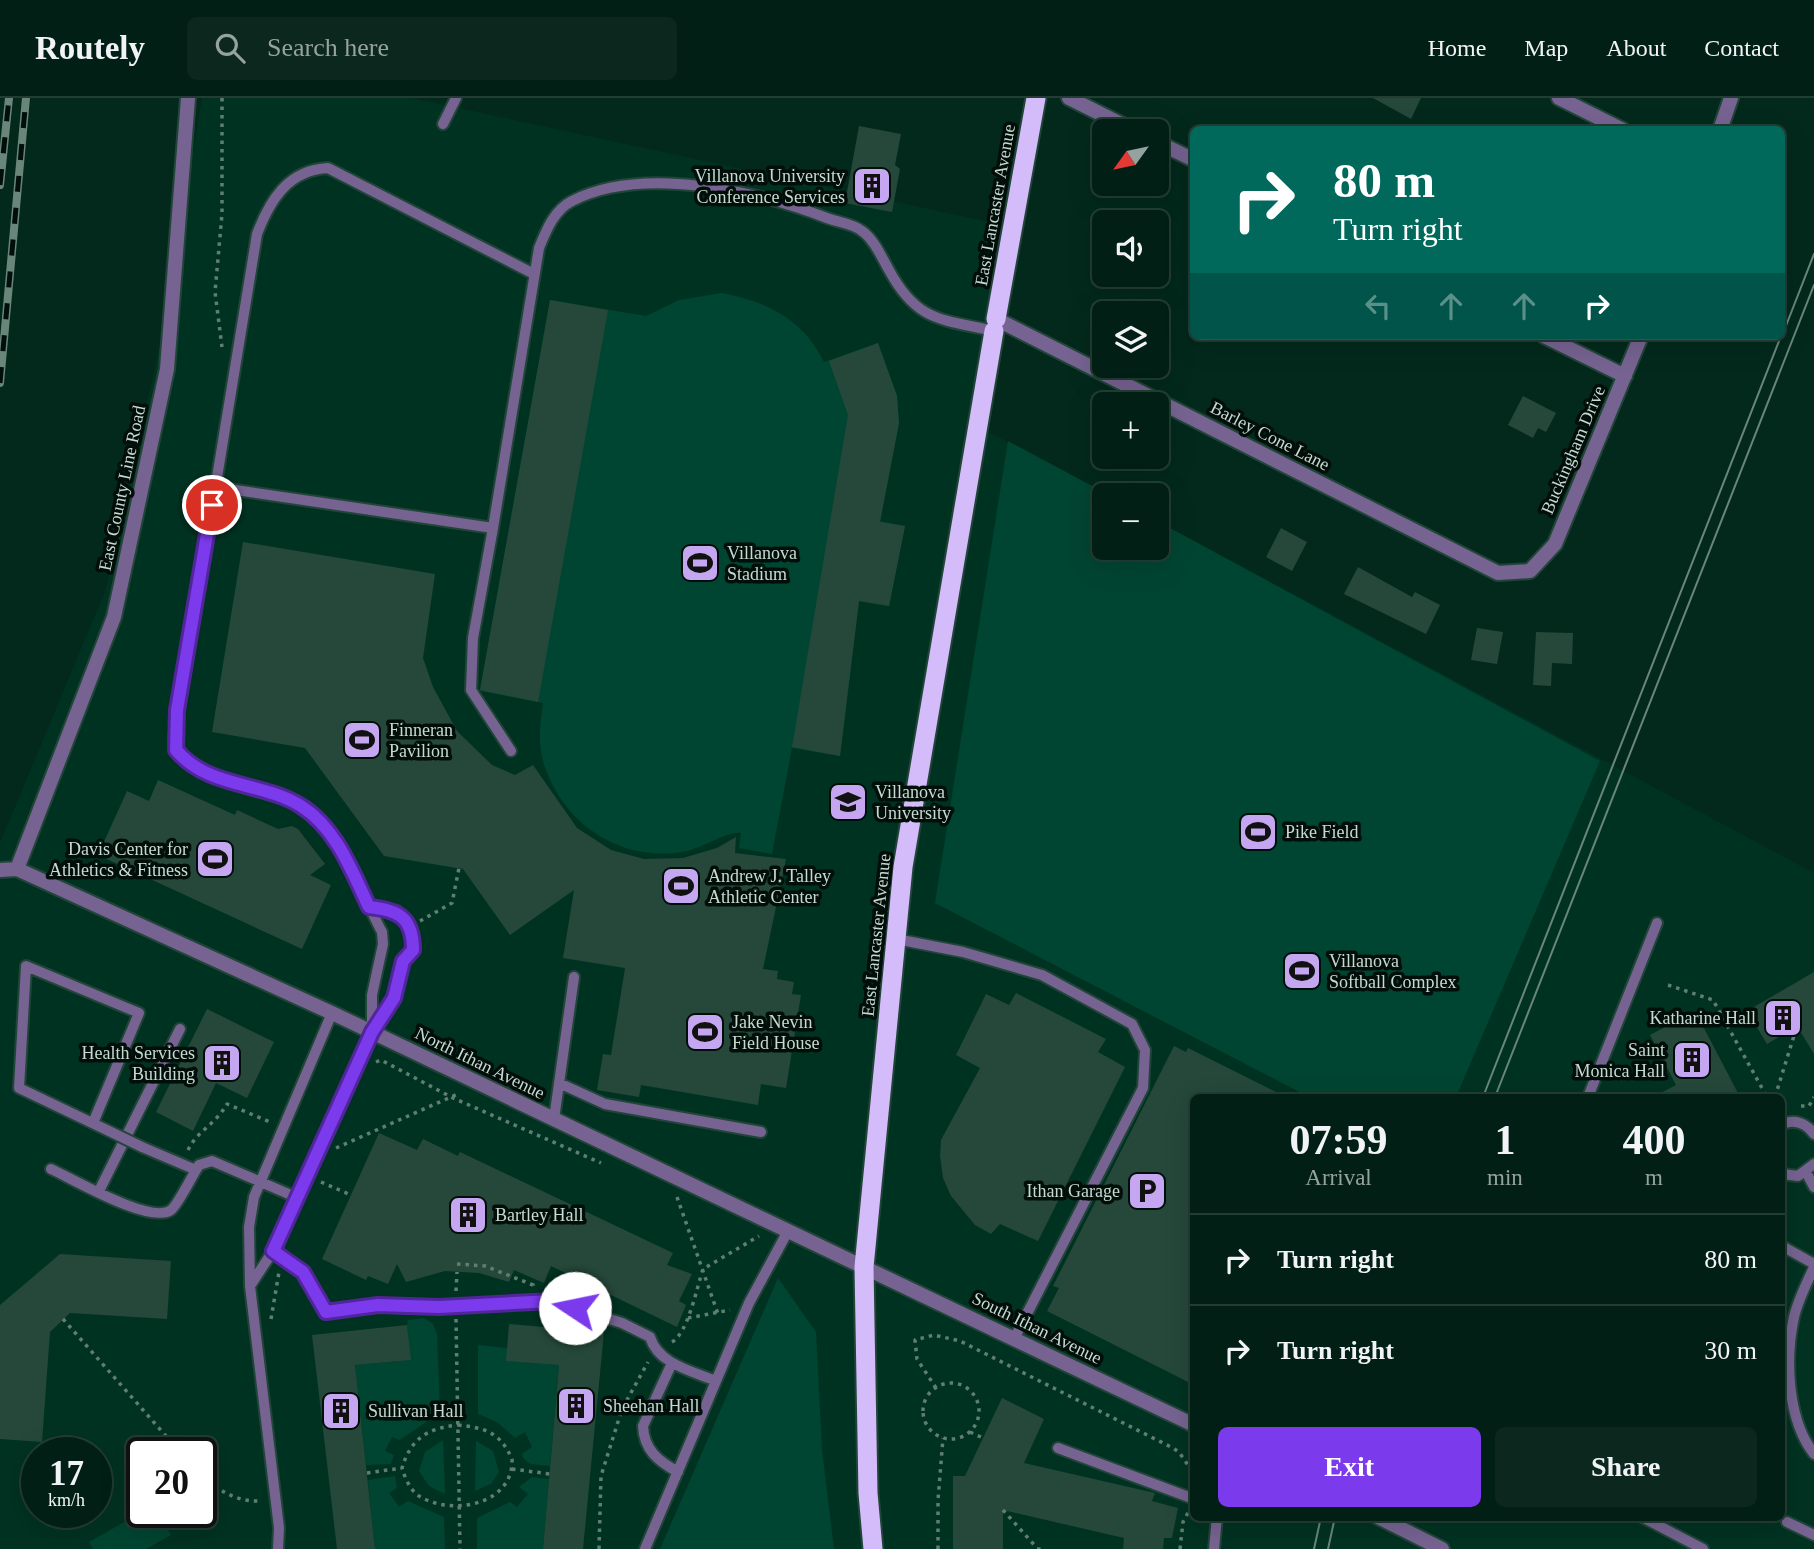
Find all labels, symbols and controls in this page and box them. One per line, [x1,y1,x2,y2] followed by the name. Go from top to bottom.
[187,17,677,80] search box
[211,29,249,67] icon: search
[35,30,145,66] text: Routely
[267,33,389,62] text: Search here
[1428,35,1486,61] text: Home
[1524,35,1568,61] text: Map
[1606,35,1666,61] text: About
[1704,35,1779,61] text: Contact
[1092,119,1169,196] north arrow
[1092,119,1169,560] map controls
[971,123,1019,287] street label: East Lancaster Avenue
[1333,153,1435,208] text: 80 m
[1218,154,1309,245] icon: right
[851,165,893,207] building icon: Villanova University Conference Services
[695,166,845,207] place label: Villanova University Conference Services
[1092,210,1169,287] button: sound
[1333,211,1463,247] text: Turn right
[1359,287,1397,325] icon: left
[1432,287,1470,325] icon: ahead
[1505,287,1543,325] icon: ahead
[1578,287,1616,325] icon: right
[1092,301,1169,378] button: layers
[1537,383,1609,517] street label: Buckingham Drive
[1092,392,1169,469] button: +
[1207,397,1333,475] street label: Barley Cone Lane
[95,404,149,572] street label: East County Line Road
[182,475,242,535] pin
[1092,483,1169,560] button: −
[193,486,231,524] icon: arrive
[679,542,721,584] sports icon: Villanova Stadium
[727,543,797,584] place label: Villanova Stadium
[341,719,383,761] sports icon: Finneran Pavilion
[389,720,453,761] place label: Finneran Pavilion
[827,781,869,823] school or university icon: Villanova University
[875,782,951,823] place label: Villanova University
[1237,811,1279,853] sports icon: Pike Field
[1285,822,1359,842] place label: Pike Field
[194,838,236,880] sports icon: Davis Center for Athletics & Fitness
[49,839,188,880] place label: Davis Center for Athletics & Fitness
[858,853,894,1017] street label: East Lancaster Avenue
[660,865,702,907] sports icon: Andrew J. Talley Athletic Center
[708,866,831,907] place label: Andrew J. Talley Athletic Center
[1281,950,1323,992] sports icon: Villanova Softball Complex
[1329,951,1457,992] place label: Villanova Softball Complex
[1762,997,1804,1039] building icon: Katharine Hall
[1650,1008,1756,1028] place label: Katharine Hall
[684,1011,726,1053] sports icon: Jake Nevin Field House
[732,1012,820,1053] place label: Jake Nevin Field House
[412,1023,548,1103] street label: North Ithan Avenue
[1671,1039,1713,1081] building icon: Saint Monica Hall
[1575,1040,1665,1081] place label: Saint Monica Hall
[201,1042,243,1084] building icon: Health Services Building
[82,1043,195,1084] place label: Health Services Building
[1290,1117,1388,1163] text: 07:59
[1494,1117,1515,1163] text: 1
[1622,1117,1685,1163] text: 400
[1305,1165,1372,1190] text: Arrival
[1487,1165,1523,1190] text: min
[1645,1165,1663,1190] text: m
[1126,1170,1168,1212] parking icon: Ithan Garage
[1027,1181,1120,1201] place label: Ithan Garage
[447,1194,489,1236] building icon: Bartley Hall
[495,1205,583,1225] place label: Bartley Hall
[1218,1241,1256,1279] icon: right
[1277,1245,1394,1274] text: Turn right
[1704,1245,1757,1274] text: 80 m
[538,1271,612,1345] position arrow
[969,1288,1105,1368] street label: South Ithan Avenue
[1218,1332,1256,1370] icon: right
[1277,1336,1394,1365] text: Turn right
[1704,1336,1757,1365] text: 30 m
[555,1385,597,1427] building icon: Sheehan Hall
[320,1390,362,1432] building icon: Sullivan Hall
[603,1396,699,1416] place label: Sheehan Hall
[368,1401,464,1421] place label: Sullivan Hall
[1218,1427,1481,1507] button: Exit
[1495,1427,1757,1507] button: Share
[126,1437,217,1528] speed limit sign: 20
[49,1454,84,1493] text: 17
[48,1490,85,1510] text: km/h

